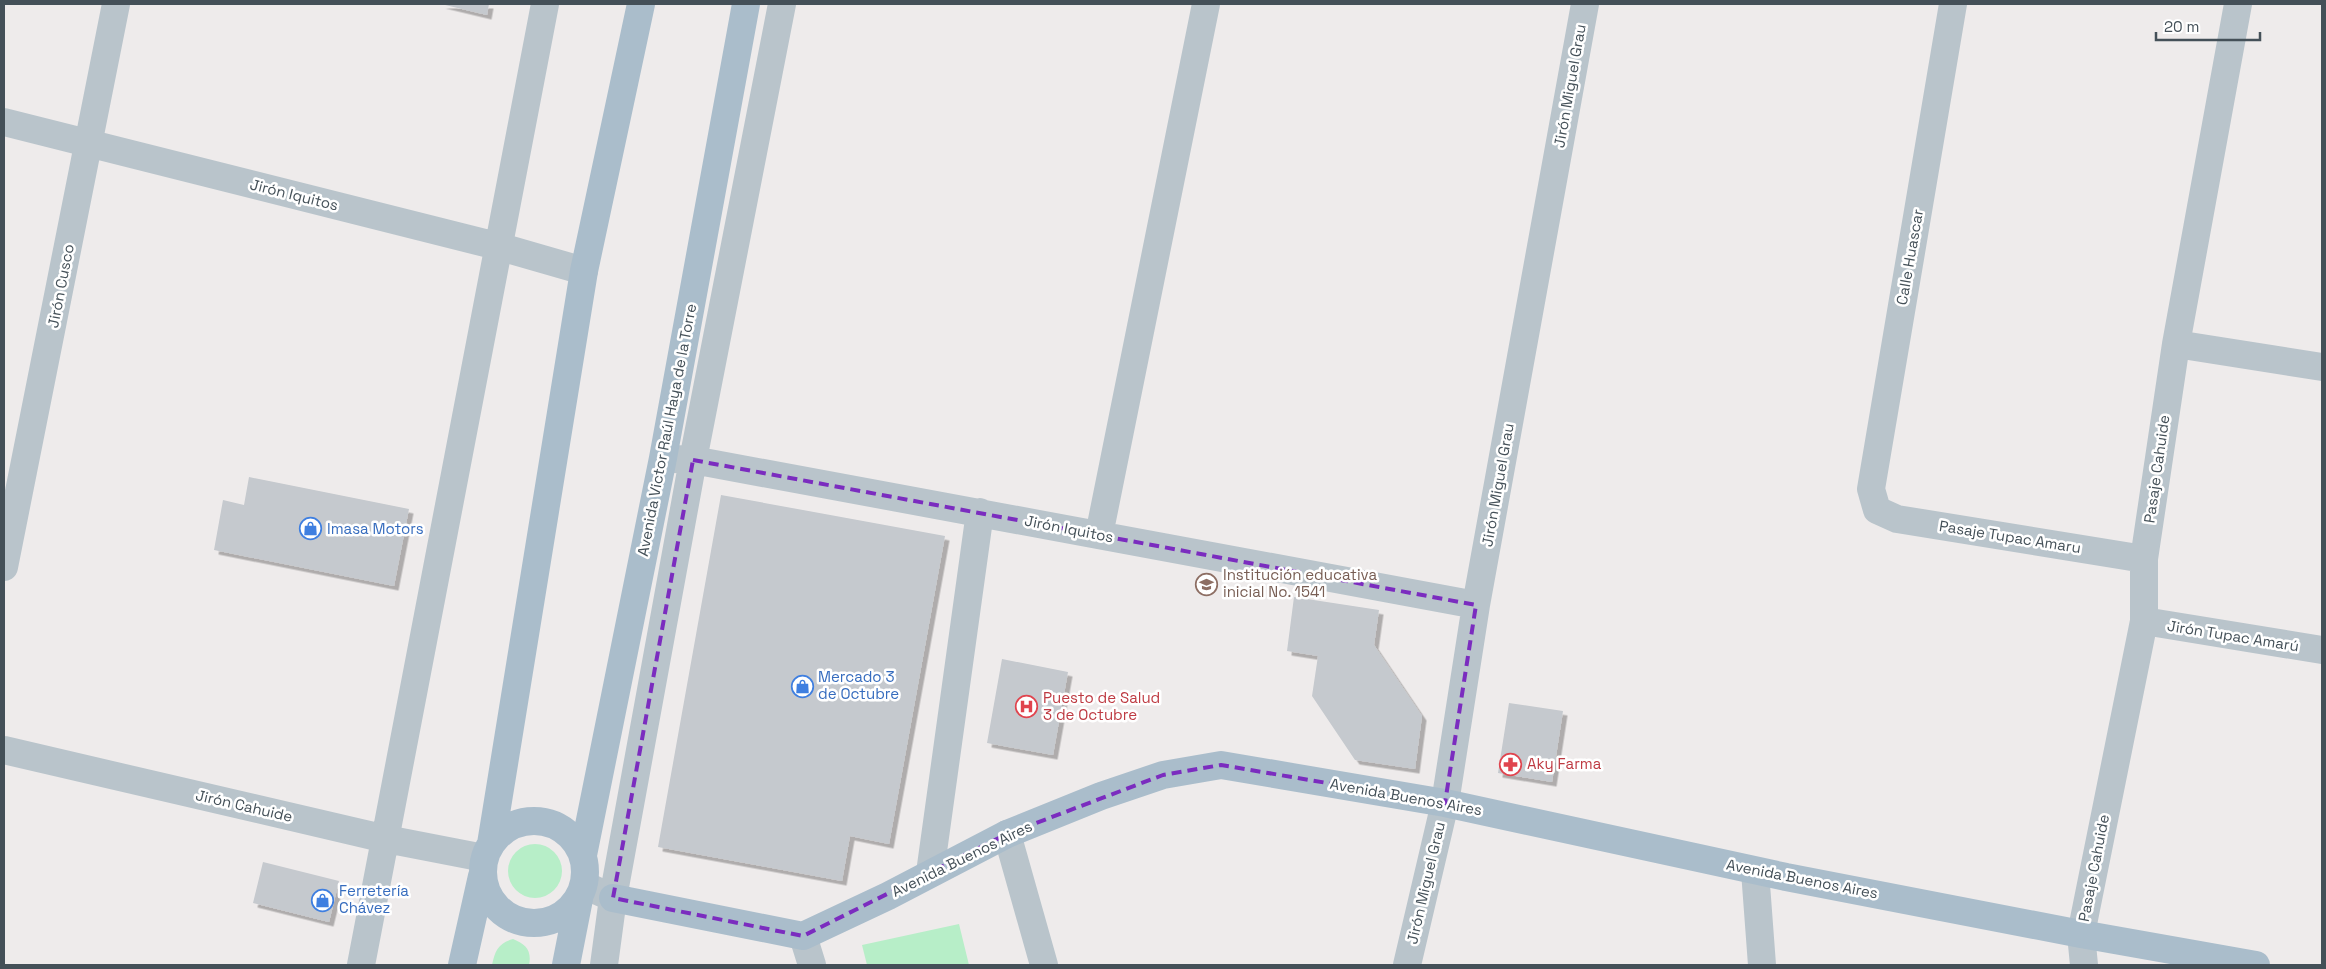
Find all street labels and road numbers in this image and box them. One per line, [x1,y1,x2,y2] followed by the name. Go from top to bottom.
[1549,23,1590,149] street label: Jirón Miguel Grau
[248,174,340,215] street label: Jirón Iquitos
[1892,207,1927,306] street label: Calle Huascar
[43,242,78,330] street label: Jirón Cusco
[633,302,700,558] street label: Avenida Victor Raúl Haya de la Torre
[2140,413,2174,524] street label: Pasaje Cahuide
[1477,422,1518,548] street label: Jirón Miguel Grau
[1023,511,1115,546] street label: Jirón Iquitos
[1938,516,2082,557] street label: Pasaje Tupac Amaru
[2166,616,2300,655] street label: Jirón Tupac Amarú
[1329,774,1484,819] street label: Avenida Buenos Aires
[194,785,295,826] street label: Jirón Cahuide
[2074,812,2113,923] street label: Pasaje Cahuide
[888,816,1035,901] street label: Avenida Buenos Aires
[1402,820,1449,946] street label: Jirón Miguel Grau
[1725,854,1880,903] street label: Avenida Buenos Aires

